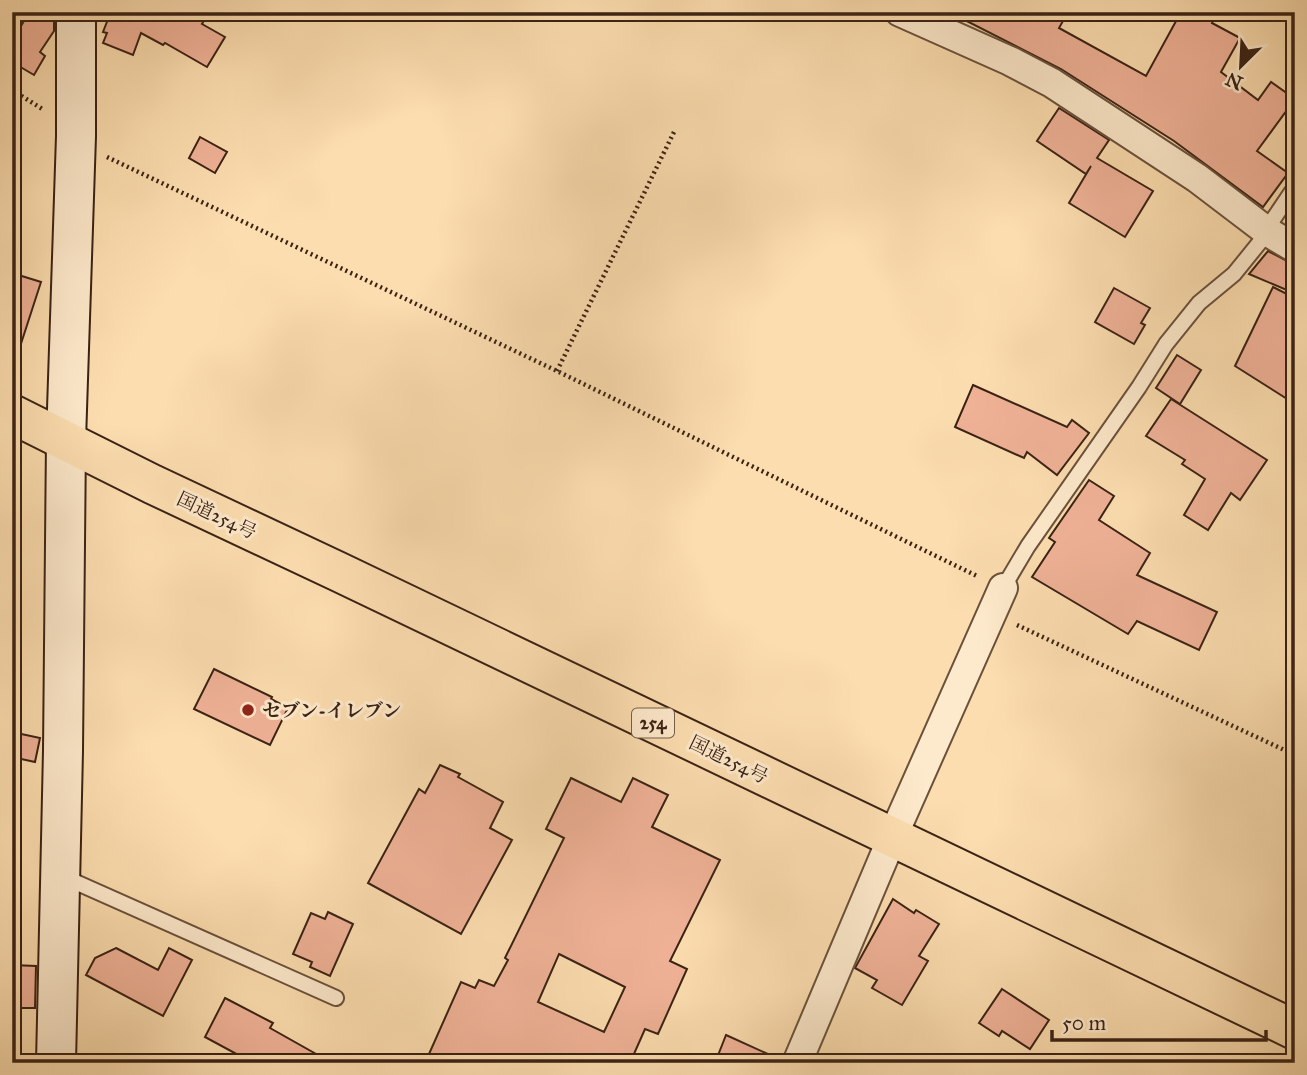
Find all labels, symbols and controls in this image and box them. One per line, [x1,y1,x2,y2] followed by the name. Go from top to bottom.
[1206,32,1276,102] north arrow
[1222,67,1246,95] text: N
[173,487,260,544] street label: 国道254号
[262,699,401,722] place label: セブン-イレブン
[240,702,256,718] marker: セブン-イレブン
[632,708,674,738] road number: 254
[685,730,772,788] street label: 国道254号
[1052,998,1265,1042] scale bar
[1062,1010,1107,1036] text: 50 m

